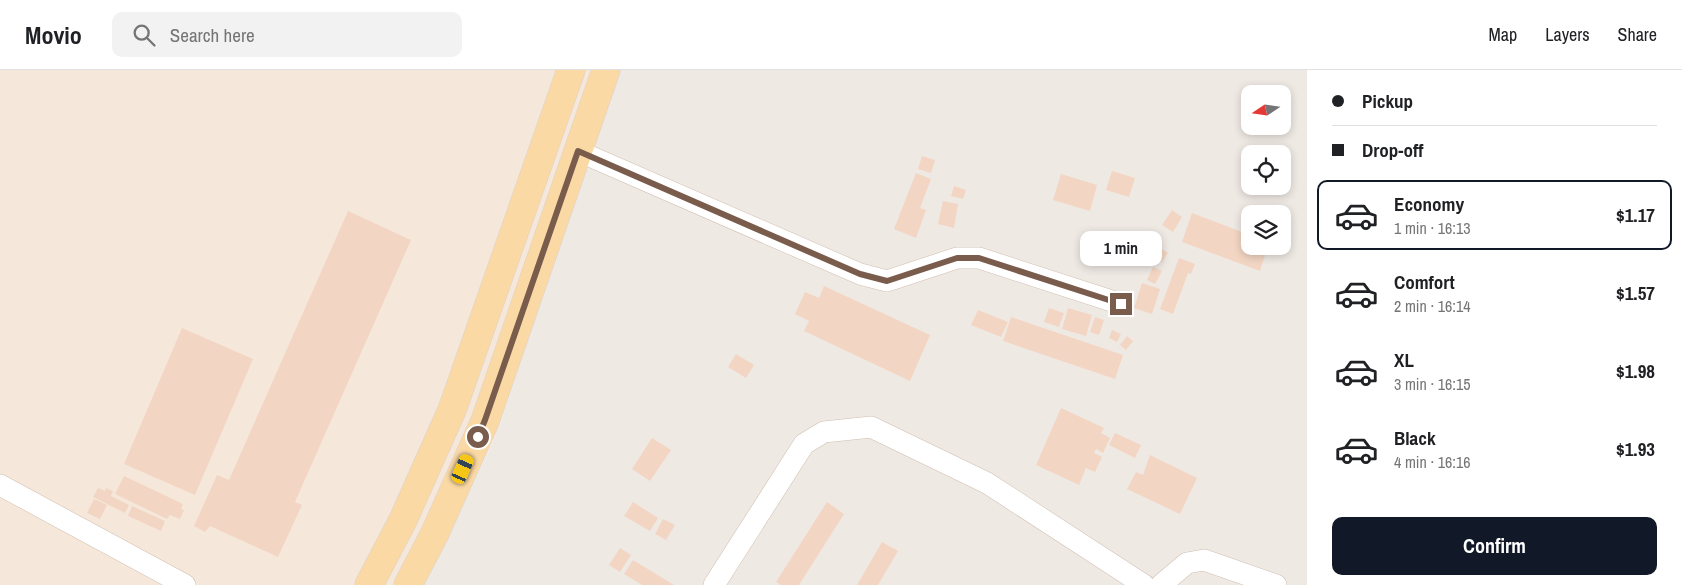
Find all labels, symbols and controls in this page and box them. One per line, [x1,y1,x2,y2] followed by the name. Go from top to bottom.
[112,12,462,57] search box
[25,19,82,51] text: Movio
[130,21,158,49] icon: search
[170,22,255,48] text: Search here
[1489,22,1517,47] text: Map
[1545,22,1590,47] text: Layers
[1618,22,1657,47] text: Share
[1241,85,1291,135] north arrow
[1241,85,1291,255] map controls
[1362,88,1413,114] text: Pickup
[1362,137,1423,163] text: Drop-off
[1241,145,1291,195] button: locate
[1394,191,1464,217] text: Economy
[1334,193,1379,238] icon: car
[1616,202,1655,228] text: $1.17
[1241,205,1291,255] button: layers
[1394,217,1471,239] text: 1 min · 16:13
[1080,232,1162,266] callout: 1 min
[1104,237,1138,259] text: 1 min
[1394,269,1455,295] text: Comfort
[1334,271,1379,316] icon: car
[1616,280,1655,306] text: $1.57
[1110,293,1132,315] route end
[1394,295,1471,317] text: 2 min · 16:14
[1394,347,1414,373] text: XL
[1334,349,1379,394] icon: car
[1616,358,1655,384] text: $1.98
[1394,373,1471,395] text: 3 min · 16:15
[1394,425,1436,451] text: Black
[467,426,489,448] route start
[1334,427,1379,472] icon: car
[1616,436,1655,462] text: $1.93
[1394,451,1471,473] text: 4 min · 16:16
[450,452,475,486] car
[1332,517,1657,575] button: Confirm

